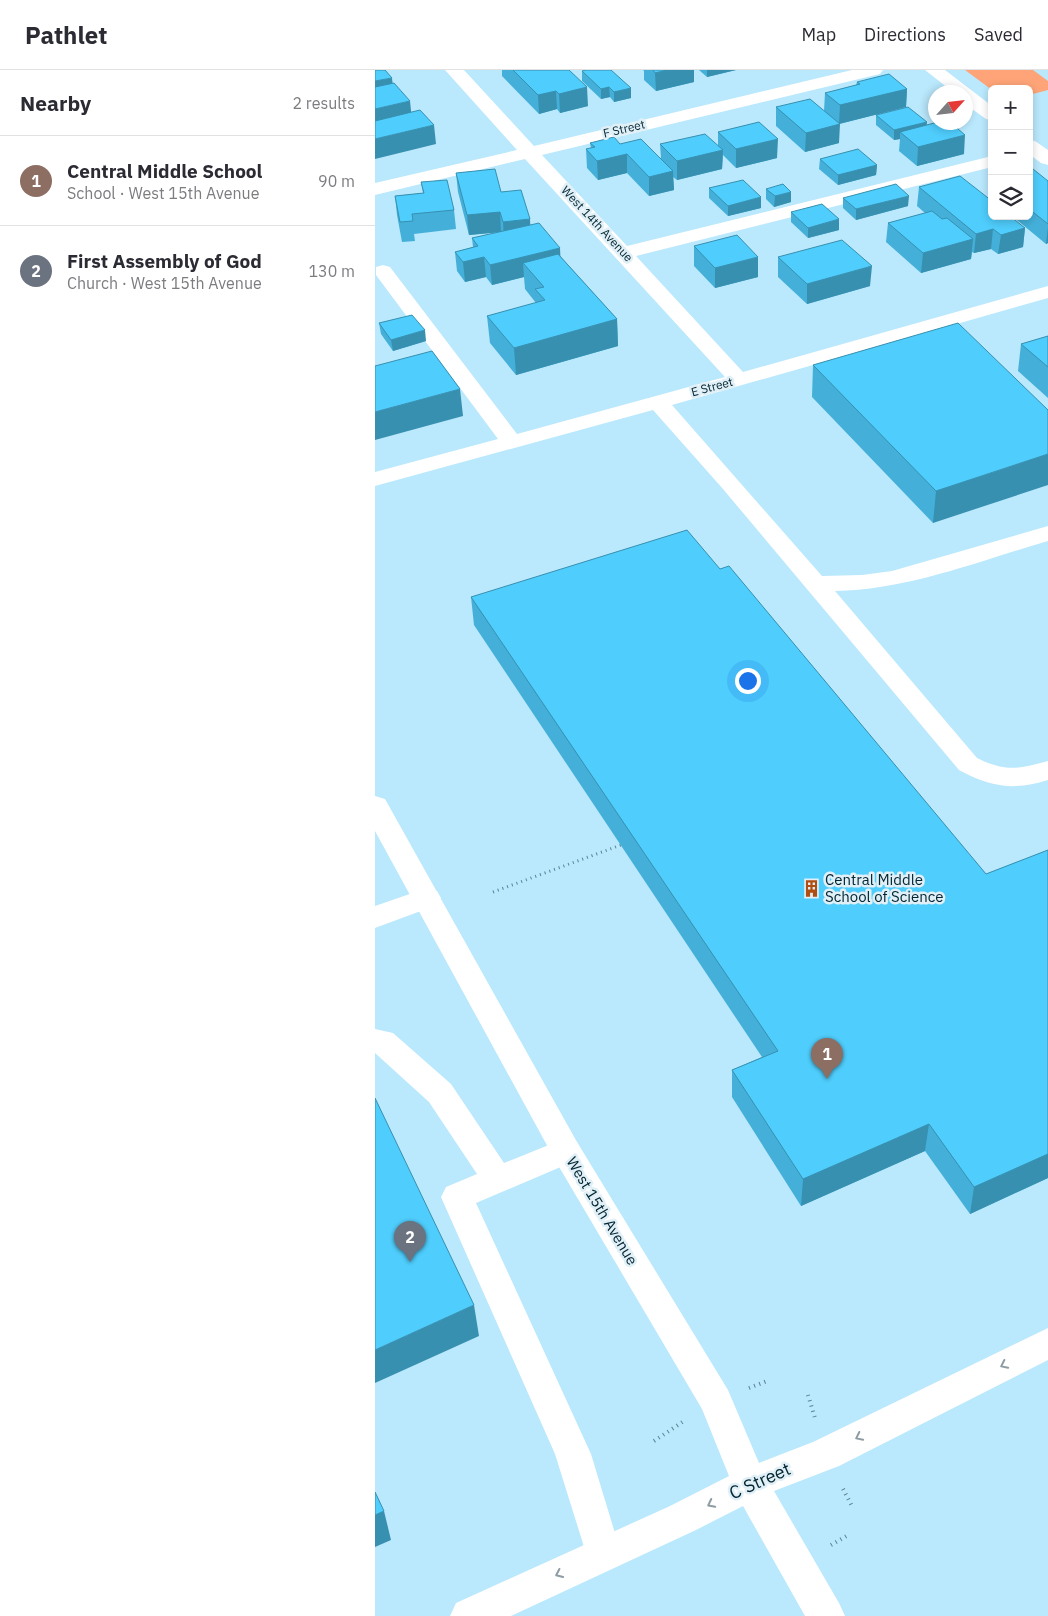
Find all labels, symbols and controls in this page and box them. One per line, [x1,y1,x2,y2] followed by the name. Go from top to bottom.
[25,19,107,51] text: Pathlet
[801,23,836,46] text: Map
[864,23,946,46] text: Directions
[974,23,1023,46] text: Saved
[928,85,973,130] north arrow
[988,85,1033,220] map controls
[988,85,1033,130] button: +
[20,89,91,117] text: Nearby
[292,93,355,113] text: 2 results
[602,116,646,141] street label: F Street
[988,130,1033,175] button: −
[67,159,262,183] text: Central Middle School
[31,171,41,191] text: 1
[318,171,355,191] text: 90 m
[988,175,1033,220] button: layers
[67,183,259,203] text: School · West 15th Avenue
[558,183,637,265] street label: West 14th Avenue
[67,249,262,273] text: First Assembly of God
[31,261,41,281] text: 2
[308,261,355,281] text: 130 m
[67,273,262,293] text: Church · West 15th Avenue
[689,374,734,399] street label: E Street
[735,668,761,694] your location
[825,870,943,906] place label: Central Middle School of Science
[801,879,821,899] building icon: Central Middle School of Science
[811,1038,843,1079] pin: 1
[563,1153,642,1268] street label: West 15th Avenue
[394,1221,426,1262] pin: 2
[1001,1359,1010,1369] one-way arrow
[855,1431,864,1441] one-way arrow
[726,1457,794,1504] street label: C Street
[707,1498,716,1508] one-way arrow
[555,1568,564,1578] one-way arrow

